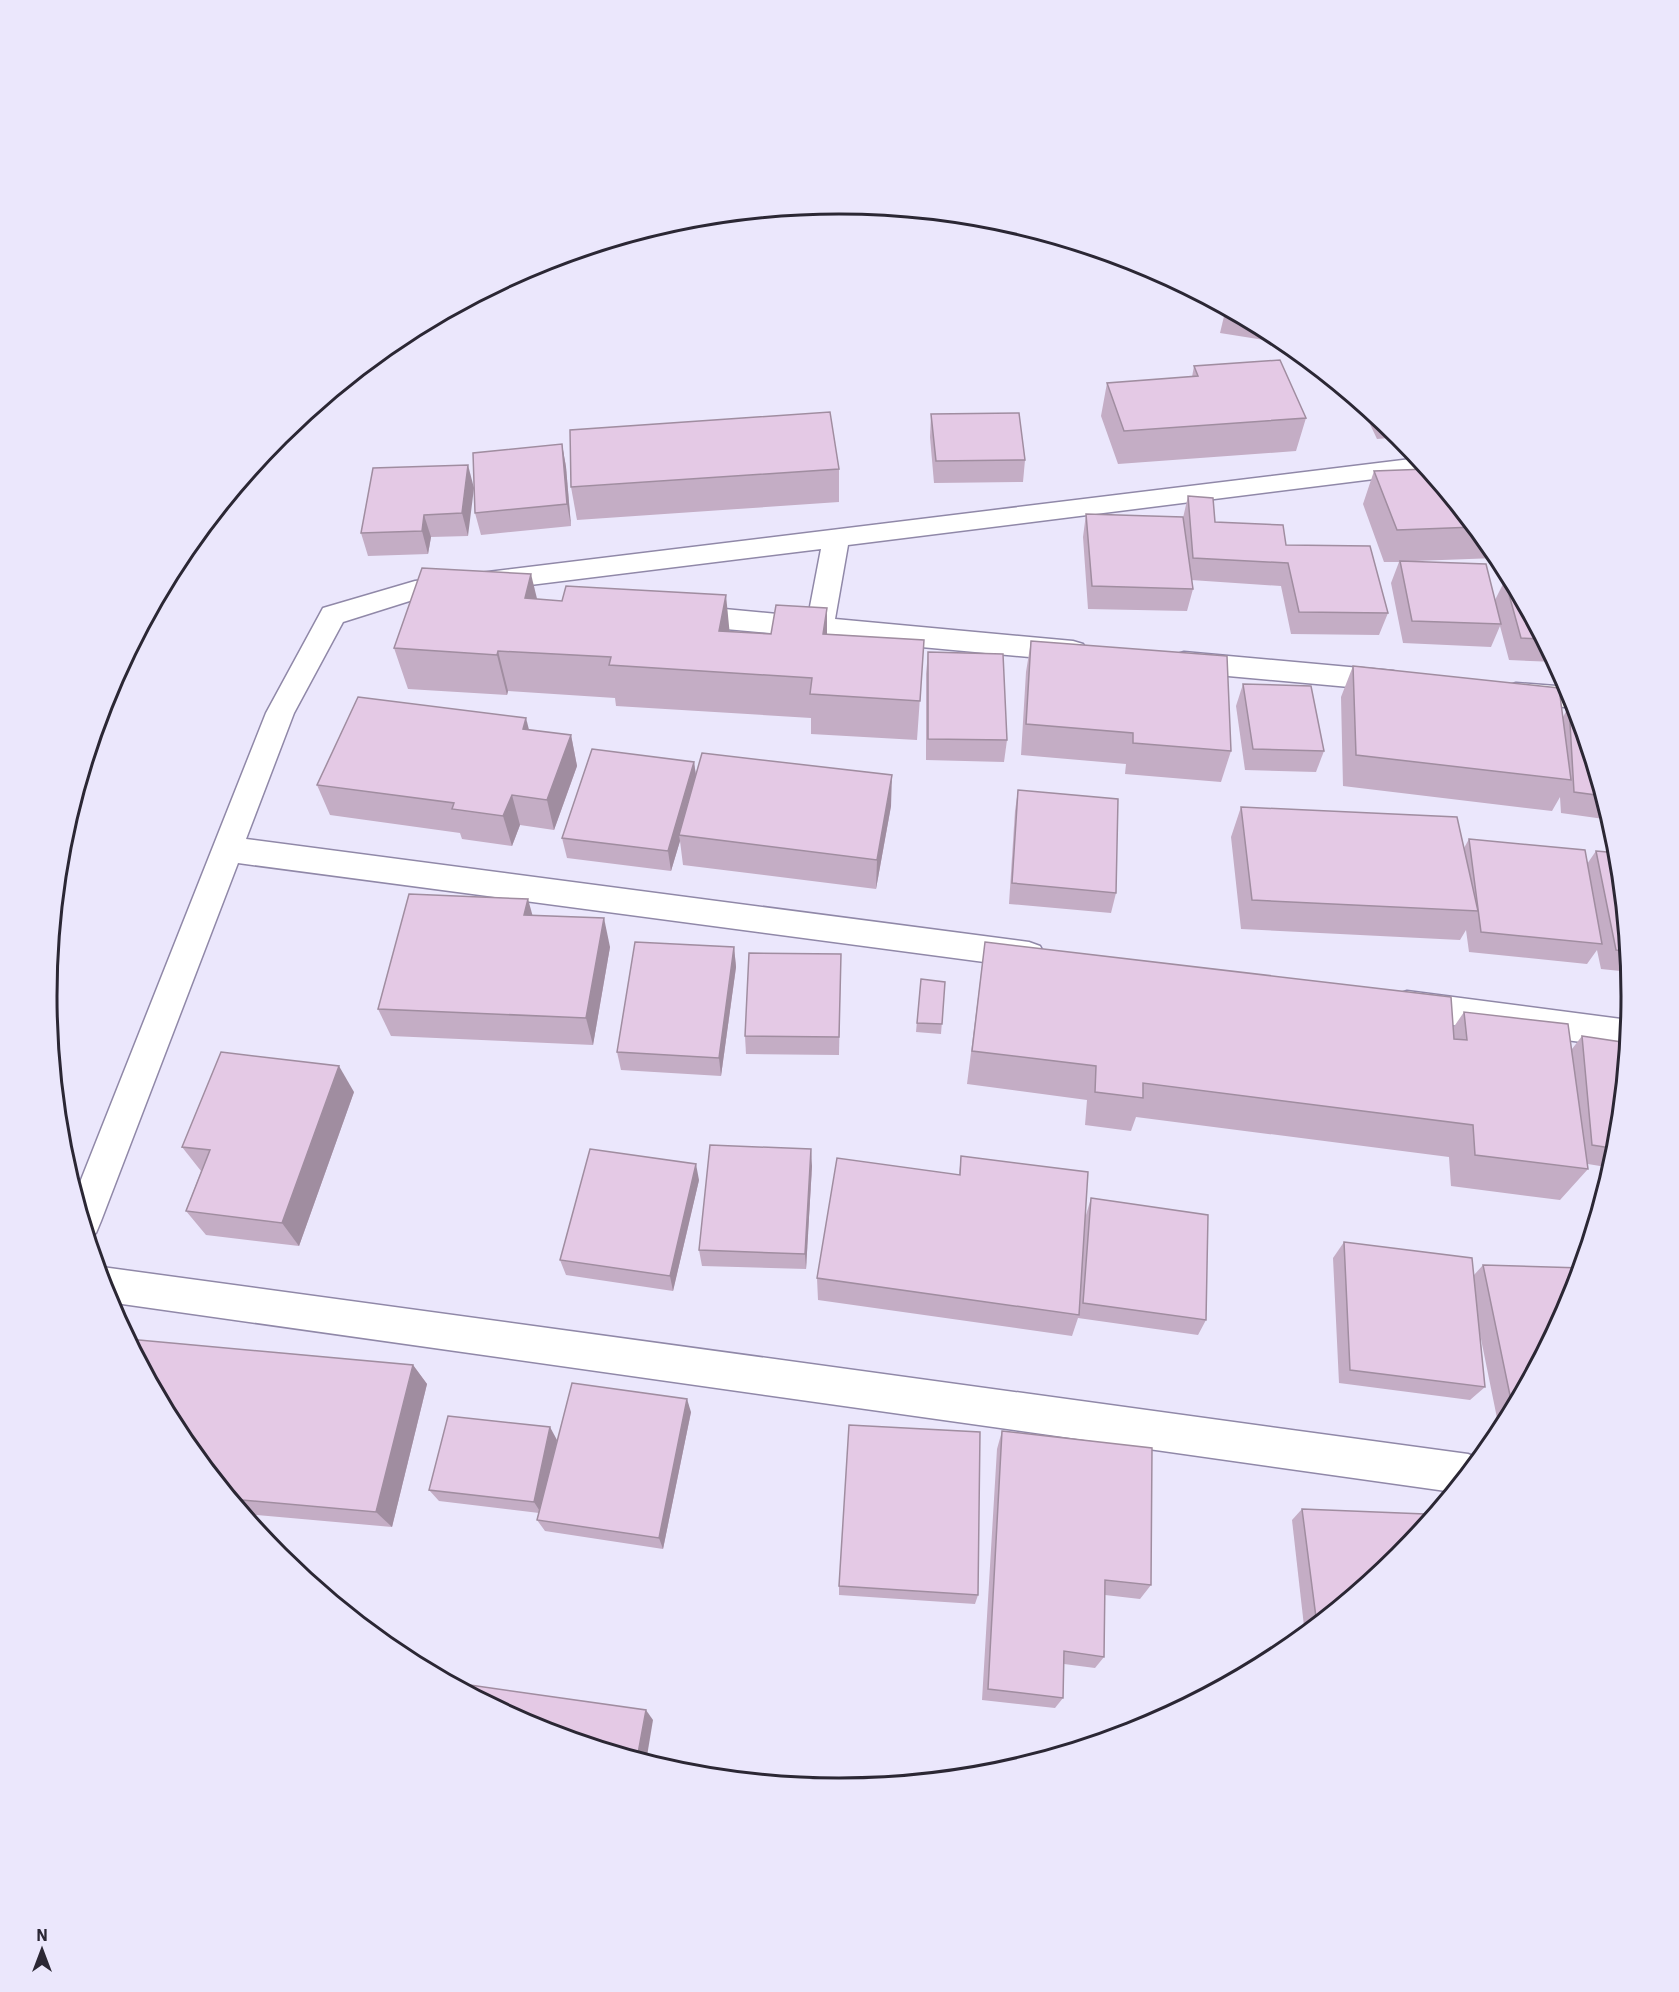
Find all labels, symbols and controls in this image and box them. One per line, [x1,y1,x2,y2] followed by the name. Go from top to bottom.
[12,1920,72,1980] north arrow
[36,1925,48,1945] text: N

